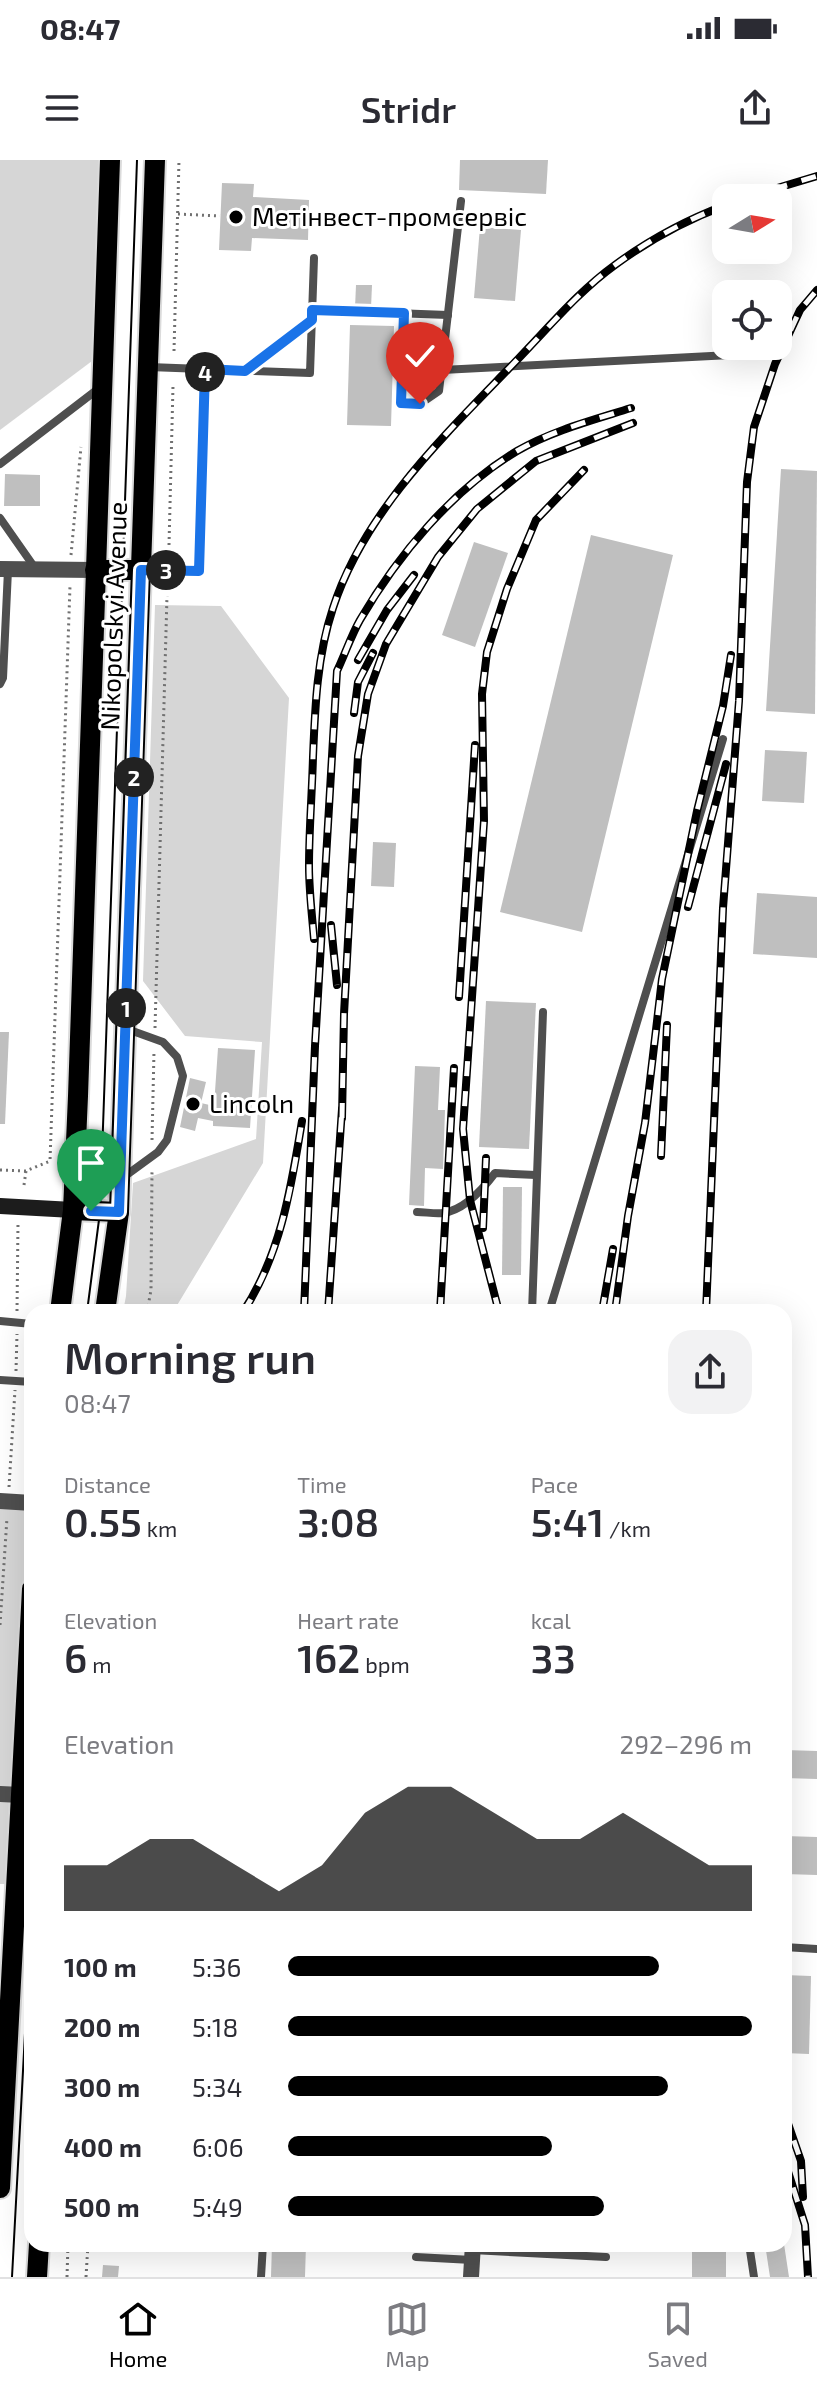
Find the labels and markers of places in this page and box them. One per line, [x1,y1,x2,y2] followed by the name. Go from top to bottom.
[252,200,527,231] place label: Метінвест-промсервіс
[227,208,245,226] marker: Метінвест-промсервіс
[386,322,454,404] pin
[185,352,225,392] pin: 4
[146,550,186,590] pin: 3
[114,757,154,797] pin: 2
[106,988,146,1028] pin: 1
[209,1087,294,1118] place label: Lincoln
[184,1095,202,1113] marker: Lincoln
[57,1129,125,1211] pin

